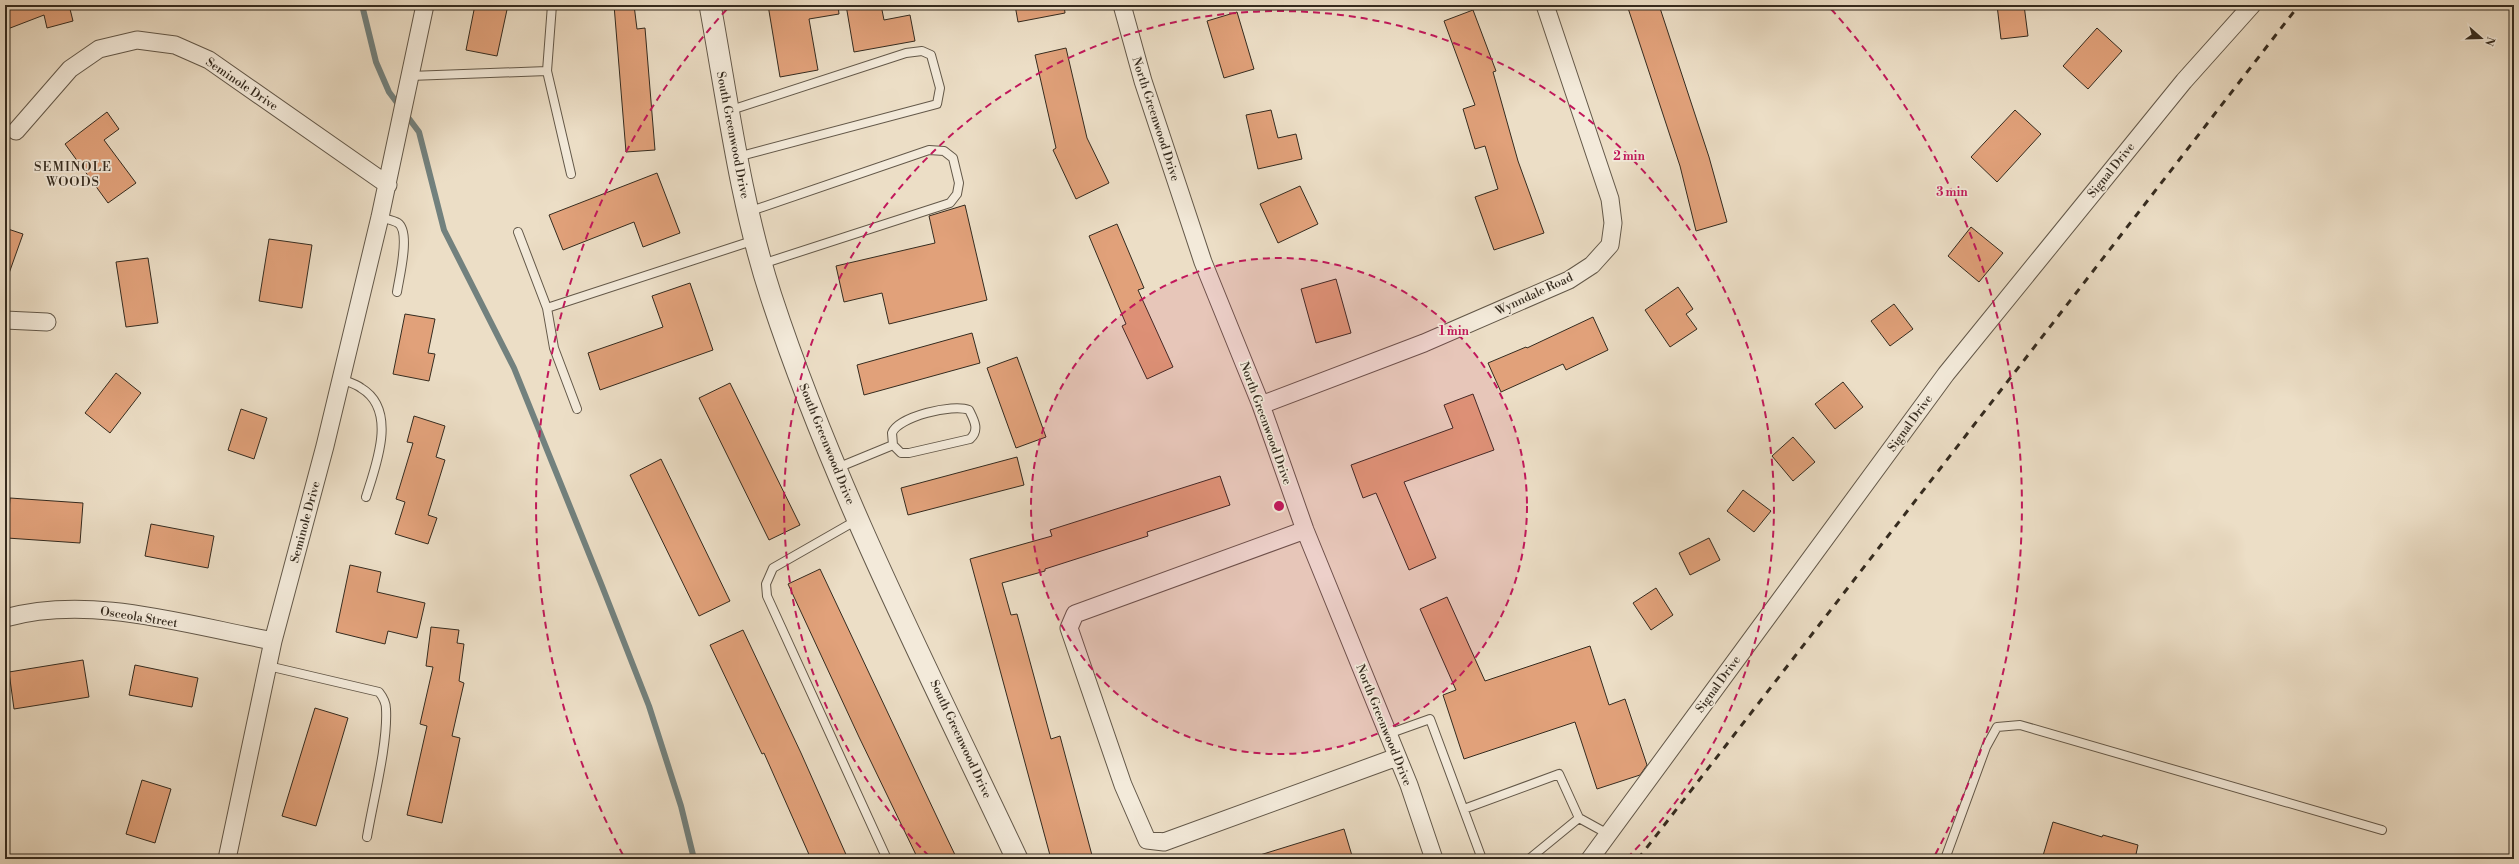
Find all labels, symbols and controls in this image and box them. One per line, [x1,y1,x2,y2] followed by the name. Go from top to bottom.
[2461,18,2501,58] north arrow
[2481,35,2498,48] text: N
[203,55,281,114] street label: Seminole Drive
[1128,55,1183,183] street label: North Greenwood Drive
[713,70,752,200] street label: South Greenwood Drive
[2085,140,2138,201] street label: Signal Drive
[1613,149,1645,164] text: 2 min
[34,159,112,190] district label: SEMINOLE WOODS
[1936,185,1968,200] text: 3 min
[1492,270,1575,319] street label: Wynndale Road
[1439,324,1470,339] text: 1 min
[1236,360,1295,487] street label: North Greenwood Drive
[795,381,858,507] street label: South Greenwood Drive
[1885,392,1936,455] street label: Signal Drive
[287,480,324,565] street label: Seminole Drive
[1272,499,1286,513] centre of rings
[99,604,179,631] street label: Osceola Street
[1693,653,1744,716] street label: Signal Drive
[1352,662,1415,788] street label: North Greenwood Drive
[926,678,995,801] street label: South Greenwood Drive

